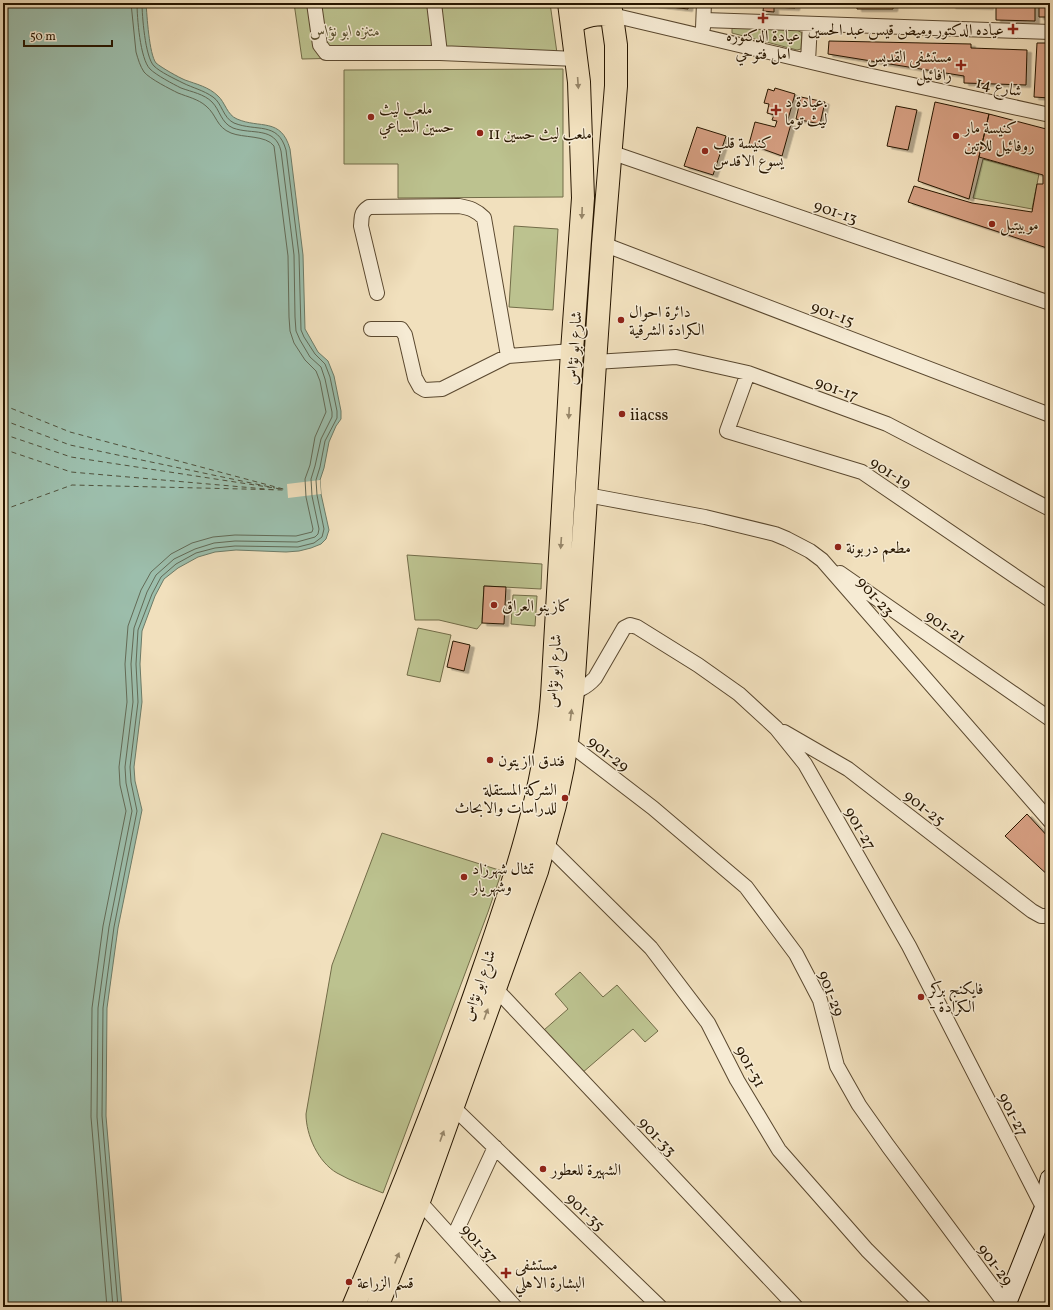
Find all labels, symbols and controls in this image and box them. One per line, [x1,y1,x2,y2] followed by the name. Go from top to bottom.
[757,12,769,24] marker: عيادة الدكتوره امل فتوحي
[808,20,1004,42] place label: عياده الدكتور وميض قيس عبد الحسين
[310,21,380,43] park label: متنزه ابو نؤاس
[24,22,112,48] scale bar
[1007,23,1019,35] marker: عياده الدكتور وميض قيس عبد الحسين
[726,26,800,66] place label: عيادة الدكتوره امل فتوحي
[30,29,56,45] text: 50 m
[867,47,952,87] place label: مستشفى القديس رافائيل
[955,59,967,71] marker: مستشفى القديس رافائيل
[973,72,1024,105] street label: شارع 14
[575,77,582,89] one-way arrow
[785,92,828,132] place label: عيادة د. ليث توما
[379,99,454,139] place label: ملعب ليث حسين السباعي
[770,104,782,116] marker: عيادة د. ليث توما
[366,112,376,122] marker: ملعب ليث حسين السباعي
[962,118,1035,158] place label: كنيسة مار روفائيل للاتين
[488,124,592,146] place label: ملعب ليث حسين 11
[475,128,485,138] marker: ملعب ليث حسين 11
[951,131,961,141] marker: كنيسة مار روفائيل للاتين
[713,133,785,174] place label: كنيسة قلب يسوع الاقدس
[700,146,710,156] marker: كنيسة قلب يسوع الاقدس
[810,195,860,231] street label: 901-13
[579,207,586,219] one-way arrow
[1000,215,1039,237] place label: موبيتيل
[987,219,997,229] marker: موبيتيل
[808,297,857,333] street label: 901-15
[629,302,704,342] place label: دائرة احوال الكرادة الشرقية
[561,310,590,386] street label: شارع ابو نؤاس
[616,315,626,325] marker: دائرة احوال الكرادة الشرقية
[812,372,861,408] street label: 901-17
[630,405,669,427] place label: iiacss
[565,407,572,419] one-way arrow
[617,409,627,419] marker: iiacss
[865,452,915,495] street label: 901-19
[558,537,564,550] one-way arrow
[846,538,911,563] place label: مطعم دربونة
[833,542,843,552] marker: مطعم دربونة
[851,572,898,622] street label: 901-23
[502,596,570,618] place label: كازينو العراق
[489,600,499,610] marker: كازينو العراق
[920,606,970,650] street label: 901-21
[542,634,569,709] street label: شارع ابو نؤاس
[568,708,574,721] one-way arrow
[582,731,633,778] street label: 901-29
[498,751,565,773] place label: فندق اازيتون
[485,755,495,765] marker: فندق اازيتون
[454,780,557,820] place label: الشركة المستقلة للدراسات والابحاث
[898,785,949,832] street label: 901-25
[560,793,570,803] marker: الشركة المستقلة للدراسات والابحاث
[838,803,881,855] street label: 901-27
[470,859,535,899] place label: تمثال شهرزاد وشهريار
[459,872,469,882] marker: تمثال شهرزاد وشهريار
[457,947,503,1025] street label: شارع ابو نؤاس
[811,968,849,1020] street label: 901-29
[927,979,984,1019] place label: فايكنج بركر - الكرادة
[916,992,926,1002] marker: فايكنج بركر - الكرادة
[483,1007,489,1019] one-way arrow
[729,1042,770,1092] street label: 901-31
[992,1089,1033,1141] street label: 901-27
[632,1113,681,1162] street label: 901-33
[440,1130,446,1142] one-way arrow
[549,1160,621,1182] place label: الشهيرة للعطور
[538,1164,548,1174] marker: الشهيرة للعطور
[560,1188,609,1237] street label: 901-35
[455,1220,502,1269] street label: 901-37
[971,1240,1017,1291] street label: 901-29
[394,1251,400,1263] one-way arrow
[515,1255,585,1298] place label: مستشفى البشارة الاهلي
[500,1267,512,1279] marker: مستشفى البشارة الاهلي
[357,1273,414,1299] place label: قسم الزراعة
[344,1277,354,1287] marker: قسم الزراعة

